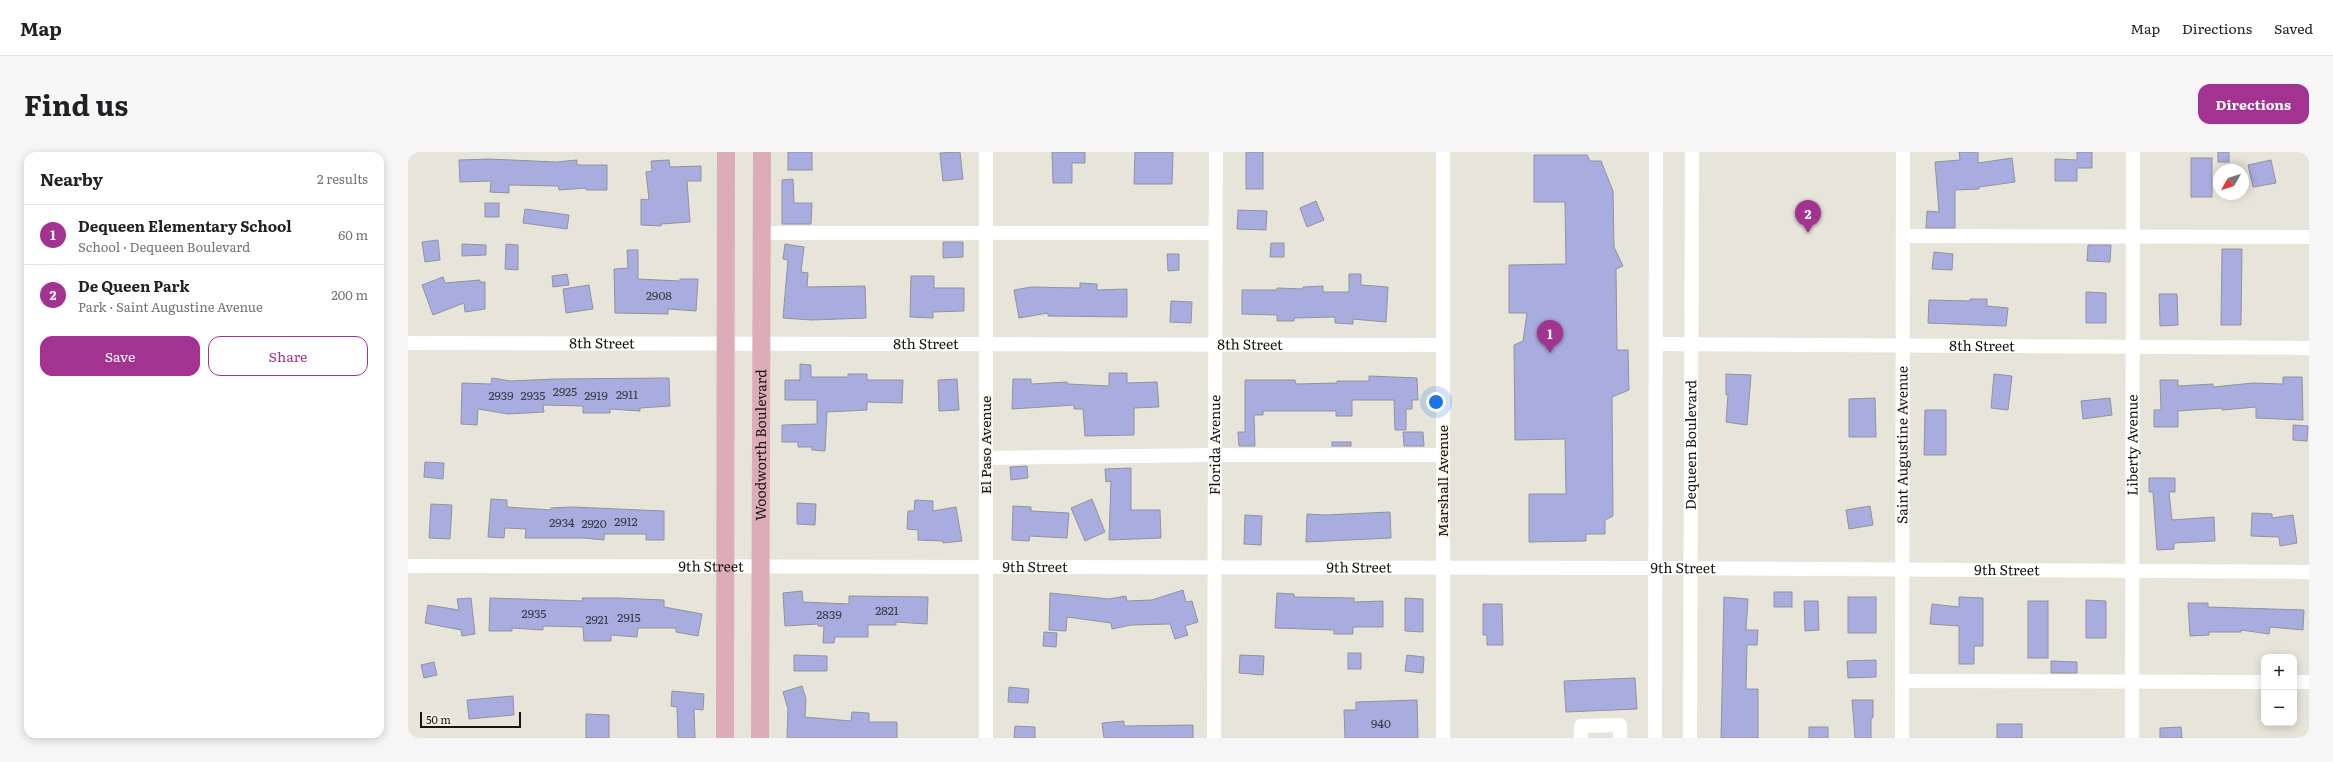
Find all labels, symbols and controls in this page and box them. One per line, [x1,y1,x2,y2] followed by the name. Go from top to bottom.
[20,14,62,42] text: Map
[2130,18,2160,38] text: Map
[2182,18,2252,38] text: Directions
[2274,18,2313,38] text: Saved
[24,83,128,125] text: Find us
[2198,84,2309,124] button: Directions
[2213,164,2249,200] north arrow
[40,166,103,191] text: Nearby
[317,169,368,188] text: 2 results
[1795,200,1821,233] pin: 2
[78,214,292,237] text: Dequeen Elementary School
[50,225,56,244] text: 1
[338,225,368,244] text: 60 m
[78,237,250,256] text: School · Dequeen Boulevard
[78,274,190,297] text: De Queen Park
[50,285,56,304] text: 2
[331,285,368,304] text: 200 m
[646,286,672,304] house number: 2908
[78,297,263,316] text: Park · Saint Augustine Avenue
[1537,320,1563,353] pin: 1
[569,332,635,352] street label: 8th Street
[893,333,959,353] street label: 8th Street
[1217,334,1283,354] street label: 8th Street
[1949,335,2015,355] street label: 8th Street
[40,336,200,376] button: Save
[208,336,368,376] button: Share
[1891,366,1912,524] street label: Saint Augustine Avenue
[750,369,770,521] street label: Woodworth Boulevard
[1680,379,1700,510] street label: Dequeen Boulevard
[553,382,577,400] house number: 2925
[616,385,638,403] house number: 2911
[488,386,514,404] house number: 2939
[521,386,545,404] house number: 2935
[584,386,608,404] house number: 2919
[1426,392,1446,412] your location
[2121,394,2142,496] street label: Liberty Avenue
[1204,395,1224,495] street label: Florida Avenue
[975,396,995,494] street label: El Paso Avenue
[1432,425,1452,537] street label: Marshall Avenue
[614,512,638,530] house number: 2912
[549,513,575,531] house number: 2934
[581,514,607,532] house number: 2920
[678,555,744,576] street label: 9th Street
[1002,556,1068,576] street label: 9th Street
[1326,556,1392,577] street label: 9th Street
[1650,557,1716,577] street label: 9th Street
[1974,559,2040,579] street label: 9th Street
[875,601,899,619] house number: 2821
[522,604,546,622] house number: 2935
[816,605,842,623] house number: 2839
[617,608,641,626] house number: 2915
[585,610,609,628] house number: 2921
[2261,654,2297,726] map controls
[2261,654,2297,690] button: +
[2261,690,2297,726] button: −
[420,710,521,729] scale bar
[426,711,451,727] text: 50 m
[1371,714,1391,732] house number: 940

